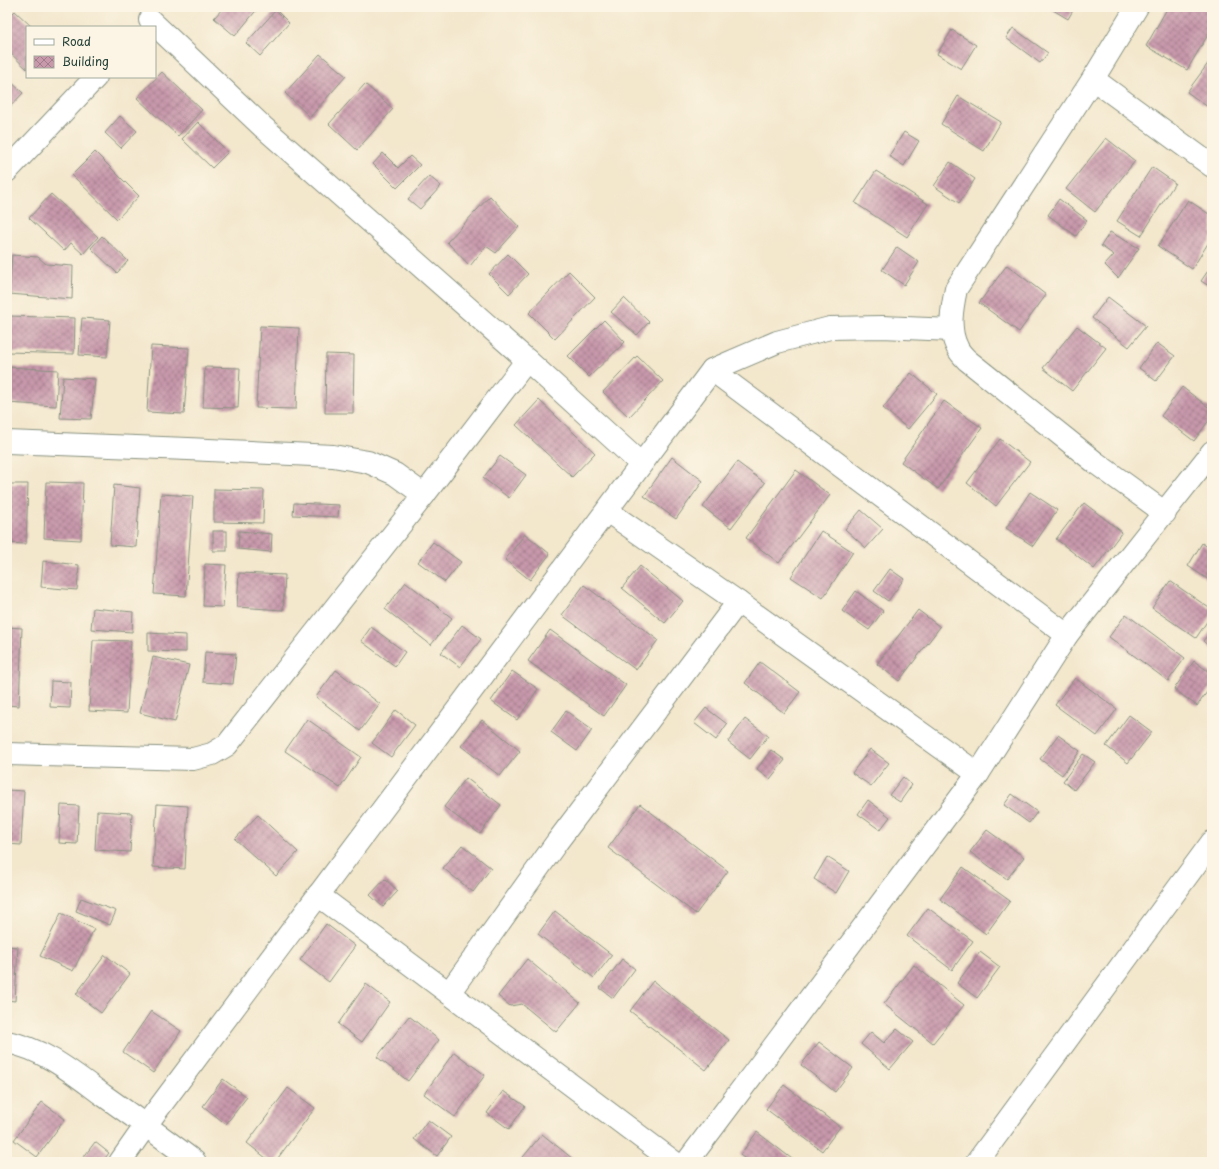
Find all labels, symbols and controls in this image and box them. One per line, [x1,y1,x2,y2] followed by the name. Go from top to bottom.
[26,26,156,78] legend
[62,32,91,50] text: Road
[62,52,109,70] text: Building

